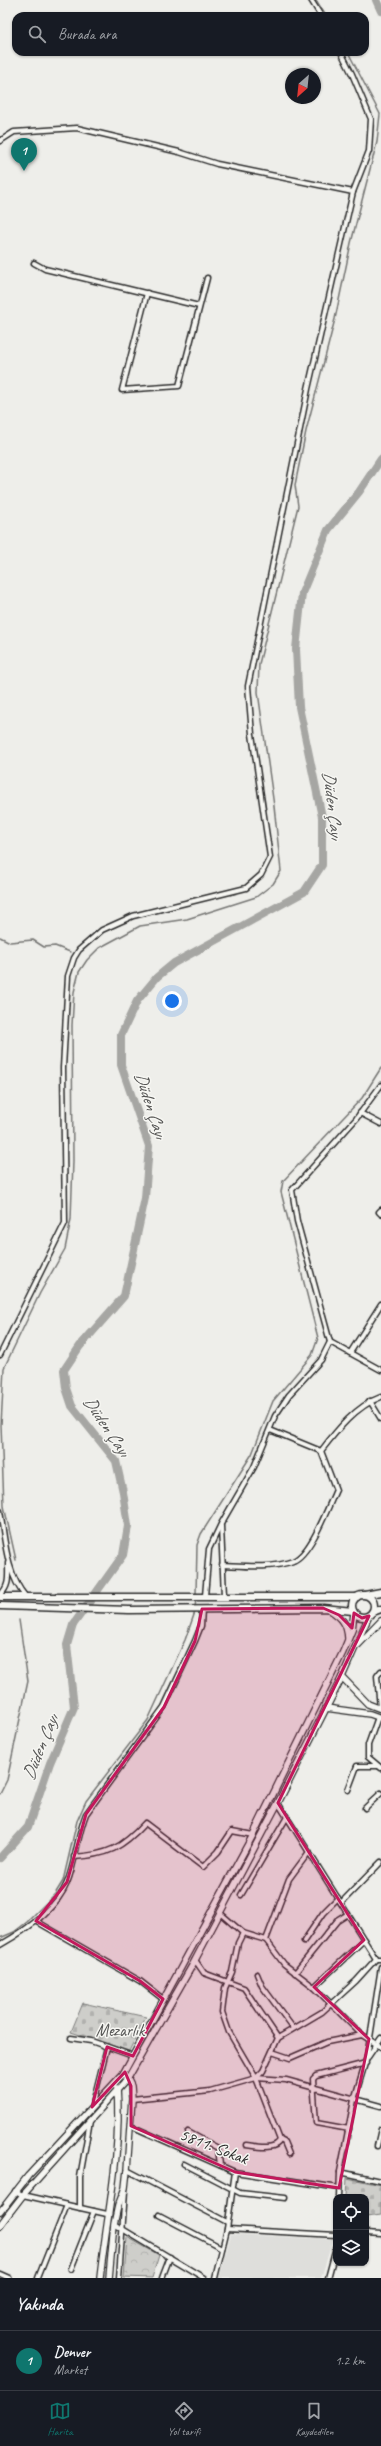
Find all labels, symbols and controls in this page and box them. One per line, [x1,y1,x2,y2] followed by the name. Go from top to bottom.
[12,12,369,56] search box
[26,23,48,45] icon: search
[58,25,116,44] text: Burada ara
[285,68,321,104] north arrow
[11,138,37,171] pin: 1
[318,770,348,843] water label: Düden Çayı
[162,991,182,1011] your location
[130,1069,173,1143] water label: Düden Çayı
[79,1392,137,1463] water label: Düden Çayı
[17,1709,64,1783] water label: Düden Çayı
[96,2020,146,2041] park label: Mezarlık
[177,2124,253,2170] street label: 5811. Sokak
[333,2194,369,2266] map controls
[333,2194,369,2230] button: locate
[333,2230,369,2266] button: layers
[16,2294,63,2315] text: Yakında
[54,2343,90,2362] text: Denver
[26,2353,32,2369] text: 1
[335,2353,365,2369] text: 1.2 km
[54,2362,87,2378] text: Market
[48,2400,73,2438] tab: Harita
[168,2400,200,2438] tab: Yol tarifi
[295,2400,333,2438] tab: Kaydedilen

